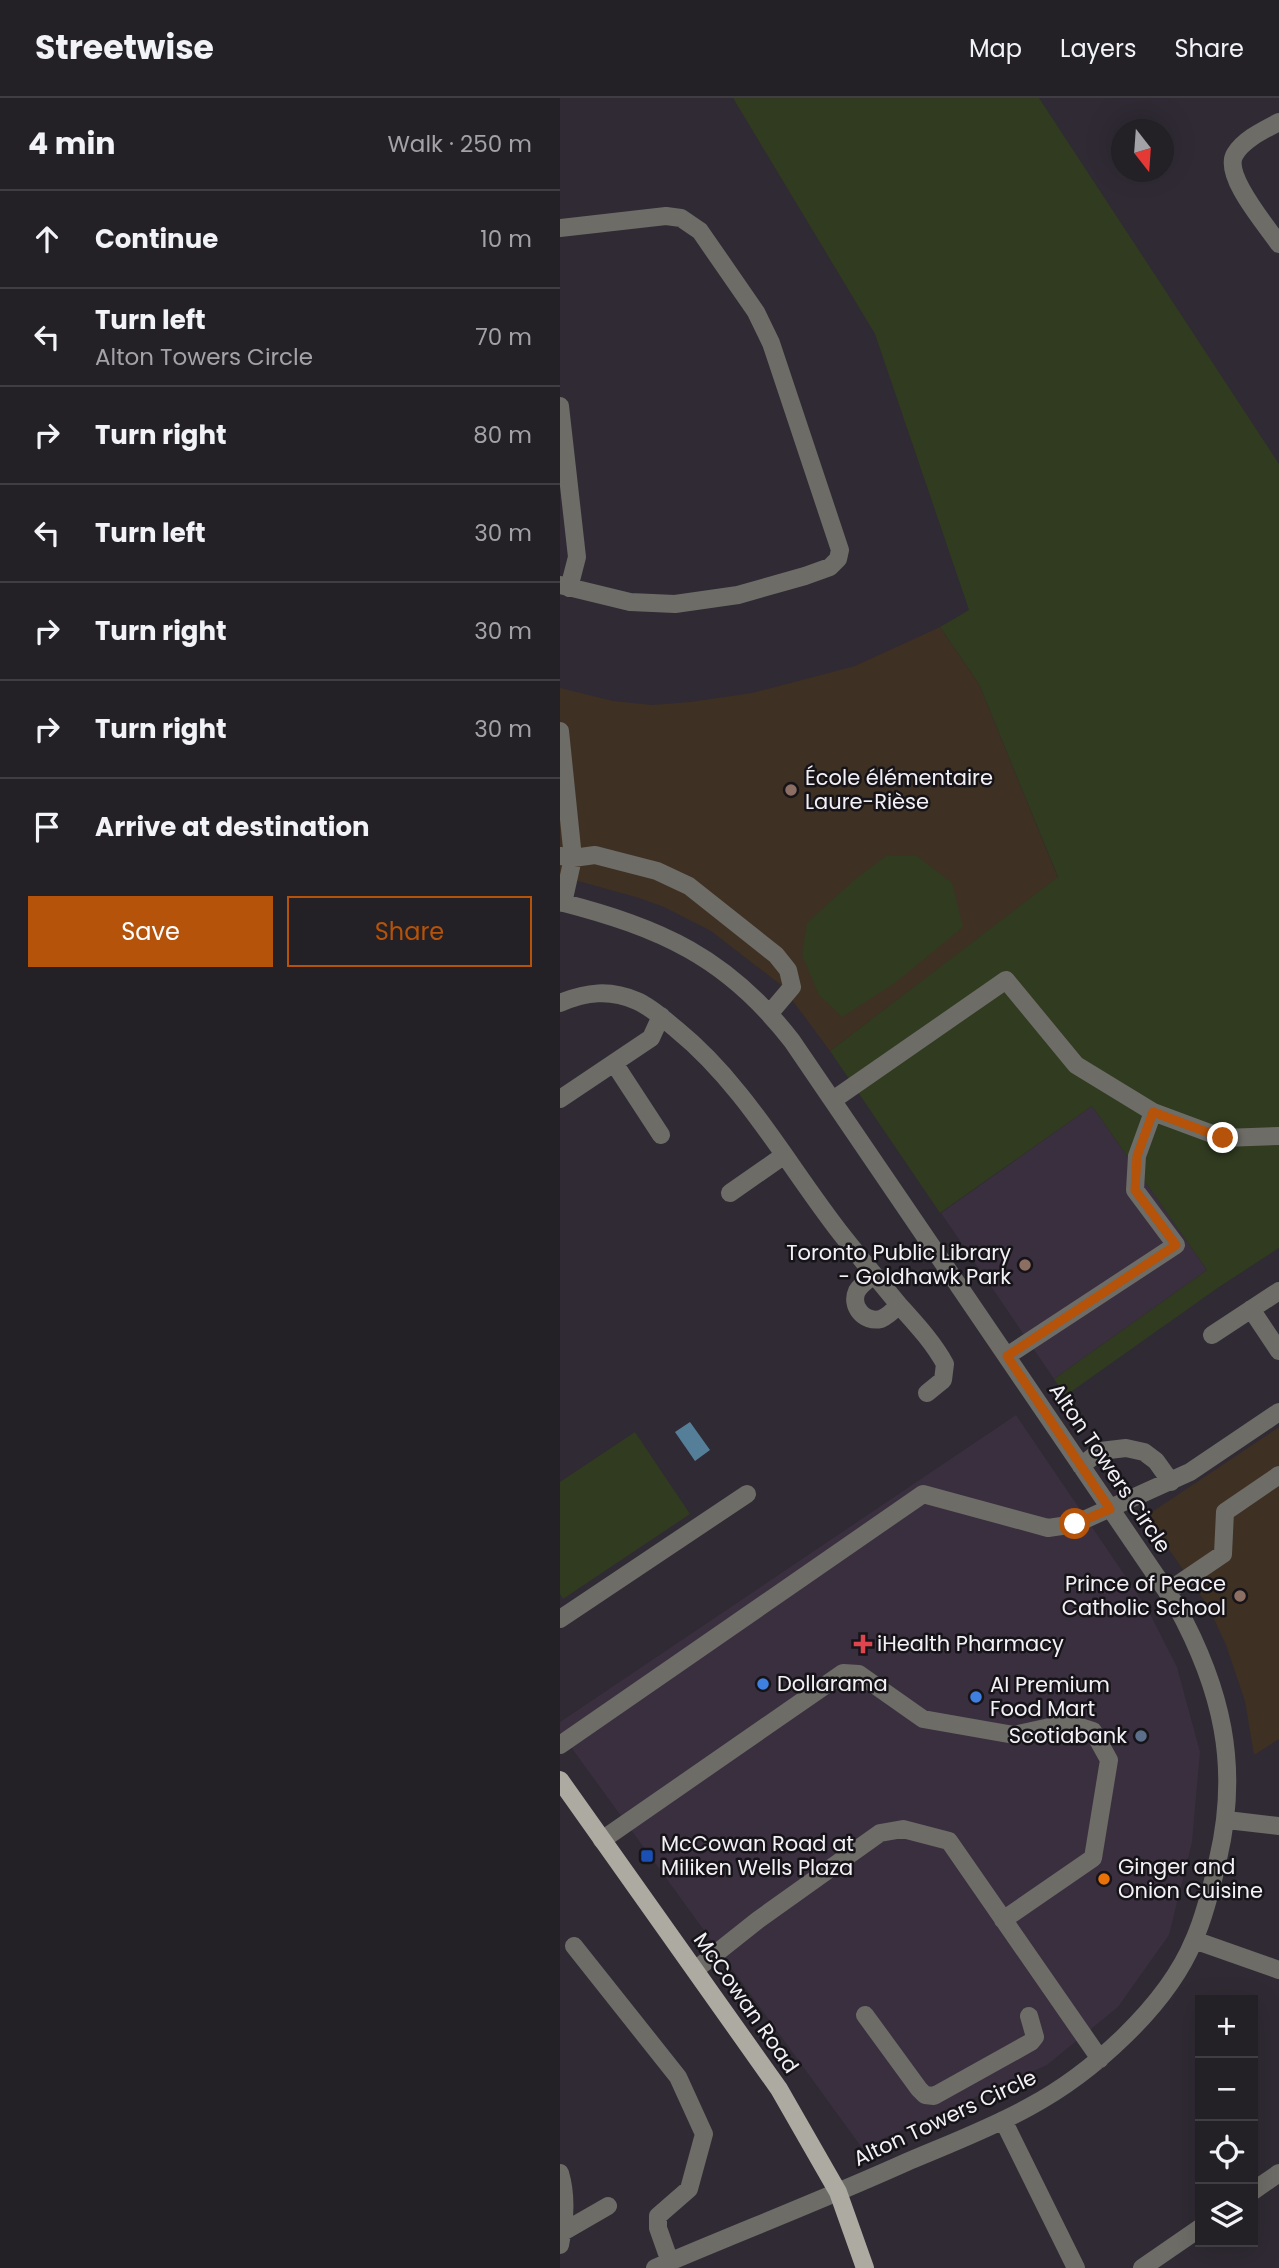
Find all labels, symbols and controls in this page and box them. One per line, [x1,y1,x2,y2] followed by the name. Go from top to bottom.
[35,24,214,71] text: Streetwise
[969,32,1022,65] text: Map
[1060,32,1136,65] text: Layers
[1174,32,1244,65] text: Share
[1111,119,1174,182] north arrow
[28,122,116,165] text: 4 min
[387,128,532,160] text: Walk · 250 m
[28,220,66,258] icon: ahead
[95,221,218,257] text: Continue
[480,223,532,255] text: 10 m
[95,302,206,338] text: Turn left
[28,318,66,356] icon: left
[475,321,532,353] text: 70 m
[95,341,313,373] text: Alton Towers Circle
[28,416,66,454] icon: right
[95,417,227,453] text: Turn right
[473,419,532,451] text: 80 m
[28,514,66,552] icon: left
[95,515,206,551] text: Turn left
[474,517,532,549] text: 30 m
[28,612,66,650] icon: right
[95,613,227,649] text: Turn right
[474,615,532,647] text: 30 m
[28,710,66,748] icon: right
[95,711,227,747] text: Turn right
[474,713,532,745] text: 30 m
[805,763,993,816] place label: École élémentaire Laure-Rièse
[783,782,799,798] marker: École élémentaire Laure-Rièse
[28,808,66,846] icon: arrive
[95,809,370,845] text: Arrive at destination
[28,896,273,967] button: Save
[287,896,532,967] button: Share
[1207,1122,1238,1153] route end
[786,1238,1011,1291] place label: Toronto Public Library - Goldhawk Park
[1017,1257,1033,1273] marker: Toronto Public Library - Goldhawk Park
[1043,1377,1178,1558] street label: Alton Towers Circle
[1059,1508,1090,1539] route start
[1062,1569,1226,1622] place label: Prince of Peace Catholic School
[1232,1588,1248,1604] marker: Prince of Peace Catholic School
[877,1629,1064,1658] place label: iHealth Pharmacy
[855,1636,871,1652] marker: iHealth Pharmacy
[777,1669,888,1698] place label: Dollarama
[990,1670,1110,1723] place label: AI Premium Food Mart
[755,1676,771,1692] marker: Dollarama
[968,1689,984,1705] marker: AI Premium Food Mart
[1009,1721,1127,1750] place label: Scotiabank
[1133,1728,1149,1744] marker: Scotiabank
[661,1829,854,1882] place label: McCowan Road at Miliken Wells Plaza
[639,1848,655,1864] marker: McCowan Road at Miliken Wells Plaza
[1118,1852,1263,1905] place label: Ginger and Onion Cuisine
[1096,1871,1112,1887] marker: Ginger and Onion Cuisine
[687,1927,806,2079] street label: McCowan Road
[1195,1995,1258,2247] map controls
[1195,1995,1258,2058] button: +
[1195,2058,1258,2121] button: −
[848,2062,1041,2173] street label: Alton Towers Circle
[1195,2121,1258,2184] button: locate
[1195,2184,1258,2247] button: layers

